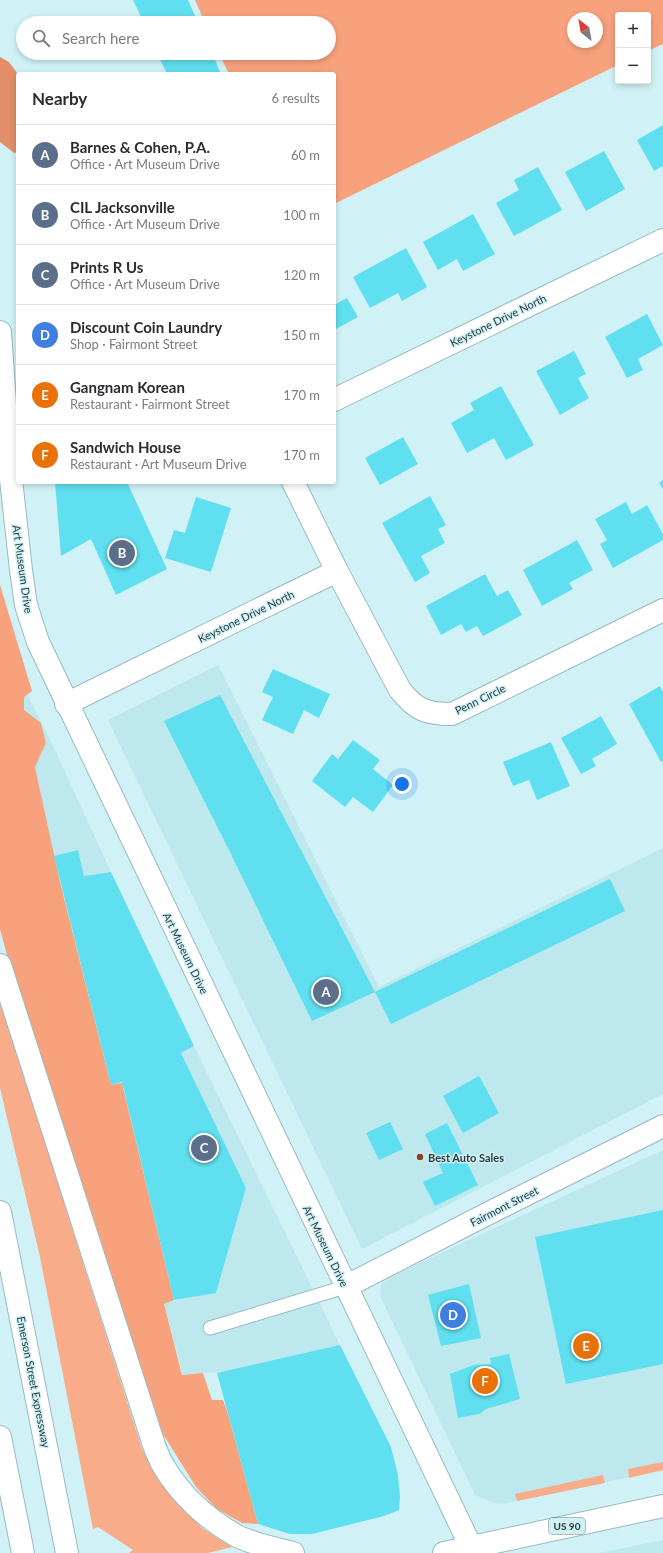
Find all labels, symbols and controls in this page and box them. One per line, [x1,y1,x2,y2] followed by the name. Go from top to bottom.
[567,12,603,48] north arrow
[615,12,651,84] map controls
[615,12,651,48] button: +
[16,16,336,60] search box
[30,27,52,49] icon: search
[62,29,139,47] text: Search here
[615,48,651,84] button: −
[32,88,87,109] text: Nearby
[272,90,320,106] text: 6 results
[70,138,210,156] text: Barnes & Cohen, P.A.
[40,147,50,163] text: A
[291,147,320,163] text: 60 m
[70,156,220,172] text: Office · Art Museum Drive
[70,198,175,216] text: CIL Jacksonville
[41,207,49,223] text: B
[283,207,320,223] text: 100 m
[70,216,220,232] text: Office · Art Museum Drive
[70,258,143,276] text: Prints R Us
[41,267,49,283] text: C
[283,267,320,283] text: 120 m
[70,276,220,292] text: Office · Art Museum Drive
[448,291,548,349] street label: Keystone Drive North
[70,318,222,336] text: Discount Coin Laundry
[40,327,50,343] text: D
[283,327,320,343] text: 150 m
[70,336,197,352] text: Shop · Fairmont Street
[70,378,185,396] text: Gangnam Korean
[41,387,49,403] text: E
[283,387,320,403] text: 170 m
[70,396,230,412] text: Restaurant · Fairmont Street
[70,438,181,456] text: Sandwich House
[41,447,49,463] text: F
[283,447,320,463] text: 170 m
[70,456,247,472] text: Restaurant · Art Museum Drive
[10,524,36,614] street label: Art Museum Drive
[109,538,135,568] pin: B
[196,587,296,645] street label: Keystone Drive North
[453,681,508,717] street label: Penn Circle
[392,774,412,794] your location
[161,910,211,996] street label: Art Museum Drive
[313,977,339,1007] pin: A
[191,1133,217,1163] pin: C
[428,1151,504,1164] place label: Best Auto Sales
[415,1152,425,1162] marker: Best Auto Sales
[468,1183,540,1229] street label: Fairmont Street
[301,1203,351,1289] street label: Art Museum Drive
[440,1300,466,1330] pin: D
[15,1315,53,1449] street label: Emerson Street Expressway
[573,1331,599,1361] pin: E
[472,1366,498,1396] pin: F
[549,1518,585,1534] road number: US 90

